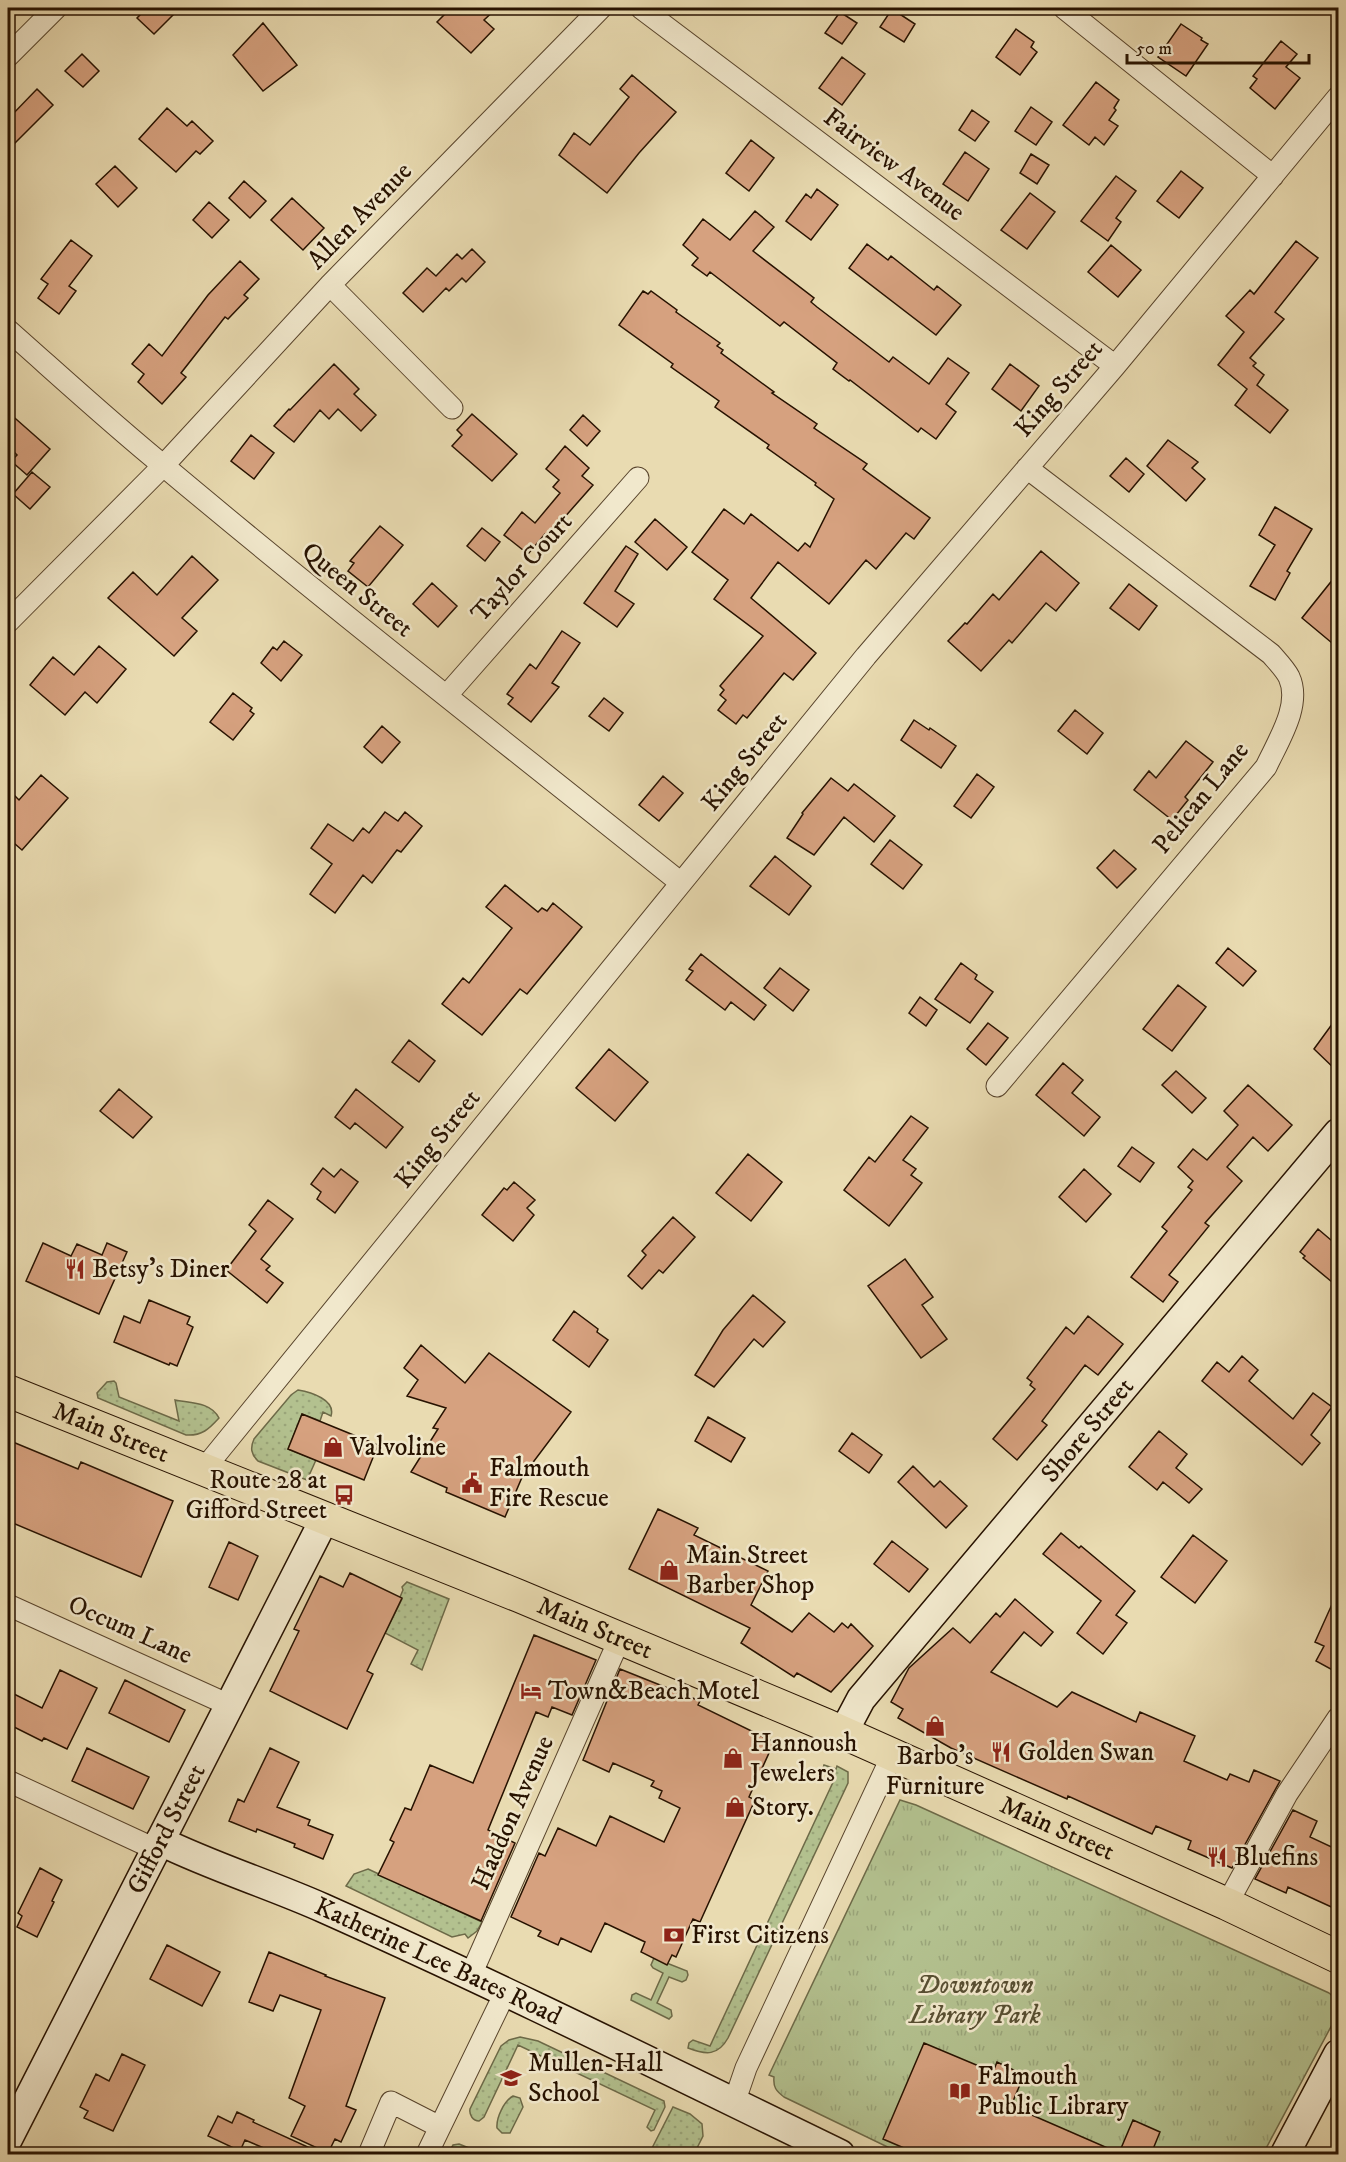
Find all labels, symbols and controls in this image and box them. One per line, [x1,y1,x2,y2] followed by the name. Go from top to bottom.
[1127,27,1308,65] scale bar
[1136,38,1172,60] text: 50 m
[817,101,971,229] street label: Fairview Avenue
[301,155,419,277] street label: Allen Avenue
[1008,334,1110,444] street label: King Street
[464,506,580,630] street label: Taylor Court
[295,535,419,645] street label: Queen Street
[695,706,795,818] street label: King Street
[1146,735,1256,861] street label: Pelican Lane
[388,1083,488,1195] street label: King Street
[92,1253,230,1286] place label: Betsy's Diner
[63,1257,87,1281] restaurant icon: Betsy's Diner
[1034,1371,1141,1490] street label: Shore Street
[48,1394,174,1470] street label: Main Street
[349,1431,446,1464] place label: Valvoline
[321,1435,345,1459] shop icon: Valvoline
[489,1452,609,1515] place label: Falmouth Fire Rescue
[185,1464,327,1527] place label: Route 28 at Gifford Street
[460,1471,484,1495] public building icon: Falmouth Fire Rescue
[332,1483,356,1507] bus stop icon: Route 28 at Gifford Street
[686,1539,814,1602] place label: Main Street Barber Shop
[657,1558,681,1582] shop icon: Main Street Barber Shop
[63,1588,197,1672] street label: Occum Lane
[532,1589,658,1667] street label: Main Street
[548,1675,760,1708] place label: Town&Beach Motel
[519,1679,543,1703] hotel icon: Town&Beach Motel
[923,1714,947,1738] shop icon: Barbo's Furniture
[748,1727,858,1790] place label: Hannoush Jewelers
[464,1731,562,1895] street label: Haddon Avenue
[1018,1736,1154,1769] place label: Golden Swan
[886,1740,984,1803] place label: Barbo's Furniture
[989,1740,1013,1764] restaurant icon: Golden Swan
[721,1746,745,1770] shop icon: Hannoush Jewelers
[119,1758,213,1900] street label: Gifford Street
[995,1788,1120,1868] street label: Main Street
[752,1791,814,1824] place label: Story.
[723,1795,747,1819] shop icon: Story.
[1234,1841,1318,1874] place label: Bluefins
[1205,1845,1229,1869] restaurant icon: Bluefins
[309,1890,567,2033] street label: Katherine Lee Bates Road
[691,1919,829,1952] place label: First Citizens
[662,1923,686,1947] bank icon: First Citizens
[907,1969,1041,2032] park label: Downtown Library Park
[528,2047,663,2110] place label: Mullen-Hall School
[977,2060,1129,2123] place label: Falmouth Public Library
[499,2066,523,2090] school or university icon: Mullen-Hall School
[948,2079,972,2103] library icon: Falmouth Public Library

